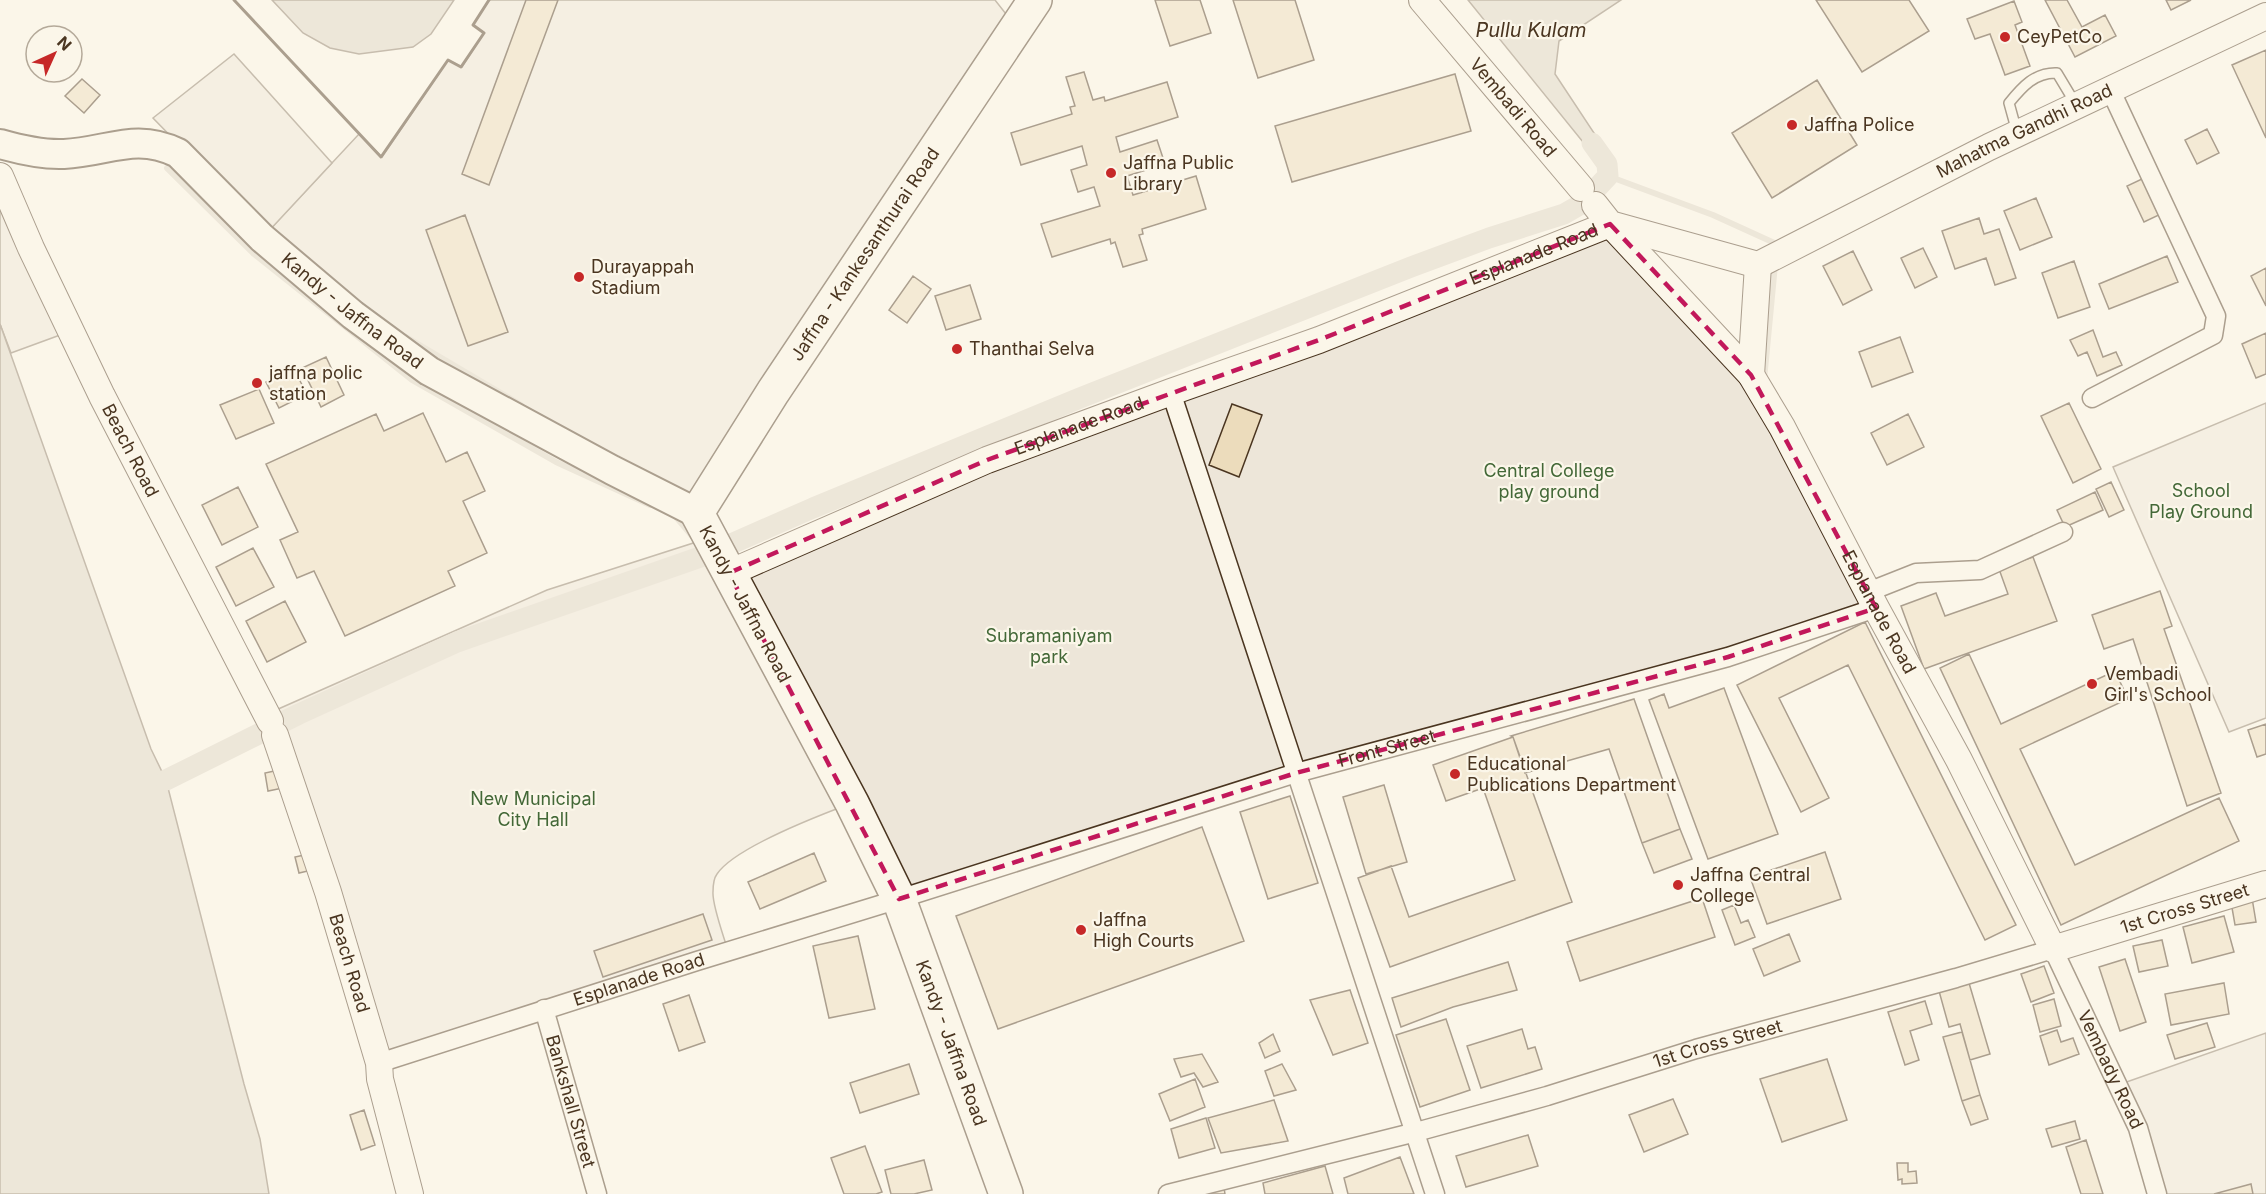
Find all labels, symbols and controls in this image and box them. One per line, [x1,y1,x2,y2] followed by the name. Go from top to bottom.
[1476,18,1587,42] water label: Pullu Kulam
[24,24,84,84] north arrow
[2017,26,2102,47] place label: CeyPetCo
[1998,30,2012,44] marker: CeyPetCo
[53,32,76,55] text: N
[1466,54,1561,161] street label: Vembadi Road
[1933,79,2115,182] street label: Mahatma Gandhi Road
[1804,114,1915,135] place label: Jaffna Police
[1785,118,1799,132] marker: Jaffna Police
[786,143,943,365] street label: Jaffna - Kankesanthurai Road
[1123,152,1234,194] place label: Jaffna Public Library
[1104,166,1118,180] marker: Jaffna Public Library
[1466,219,1601,289] street label: Esplanade Road
[277,248,427,373] street label: Kandy - Jaffna Road
[591,256,694,298] place label: Durayappah Stadium
[572,270,586,284] marker: Durayappah Stadium
[969,338,1095,359] place label: Thanthai Selva
[950,342,964,356] marker: Thanthai Selva
[268,362,363,404] place label: jaffna polic station
[250,376,264,390] marker: jaffna polic station
[1011,392,1147,459] street label: Esplanade Road
[98,400,163,501] street label: Beach Road
[1483,460,1615,502] park label: Central College play ground
[2149,480,2253,522] park label: School Play Ground
[695,522,796,686] street label: Kandy - Jaffna Road
[1838,547,1921,677] street label: Esplanade Road
[986,625,1112,667] park label: Subramaniyam park
[2104,663,2212,705] place label: Vembadi Girl's School
[2085,677,2099,691] marker: Vembadi Girl's School
[1336,725,1438,771] street label: Front Street
[1467,753,1676,795] place label: Educational Publications Department
[1448,767,1462,781] marker: Educational Publications Department
[470,788,596,830] park label: New Municipal City Hall
[1690,864,1810,906] place label: Jaffna Central College
[1671,878,1685,892] marker: Jaffna Central College
[2118,879,2251,938] street label: 1st Cross Street
[1093,909,1194,951] place label: Jaffna High Courts
[325,911,374,1015] street label: Beach Road
[1074,923,1088,937] marker: Jaffna High Courts
[571,948,707,1010] street label: Esplanade Road
[912,957,991,1129] street label: Kandy - Jaffna Road
[2074,1007,2148,1132] street label: Vembady Road
[1650,1015,1784,1072] street label: 1st Cross Street
[542,1032,600,1170] street label: Bankshall Street

